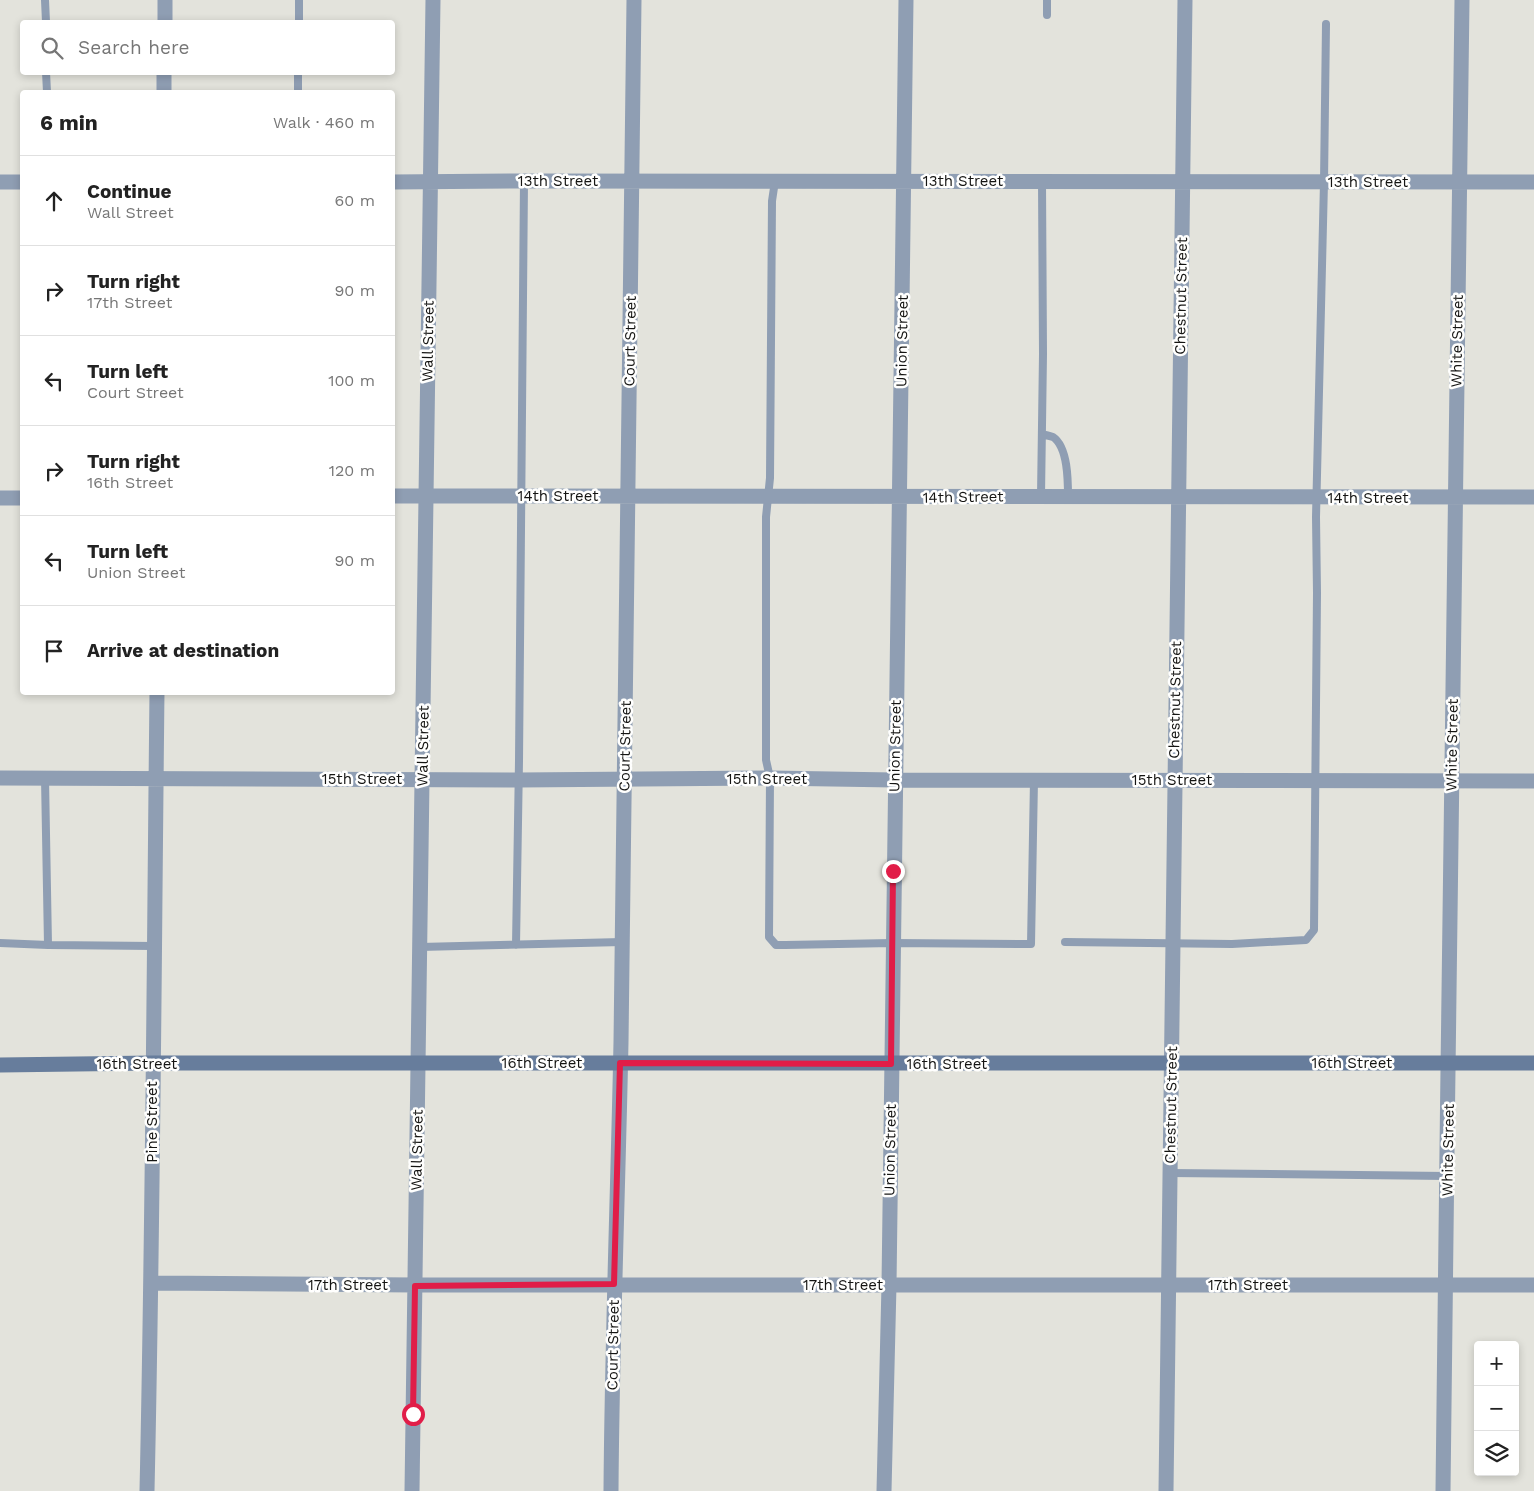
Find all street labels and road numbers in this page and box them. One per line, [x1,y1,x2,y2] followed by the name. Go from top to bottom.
[518,172,599,190] street label: 13th Street
[923,172,1004,190] street label: 13th Street
[1328,173,1409,191] street label: 13th Street
[1171,236,1191,355] street label: Chestnut Street
[892,294,912,387] street label: Union Street
[1447,294,1467,388] street label: White Street
[620,295,640,387] street label: Court Street
[418,300,438,382] street label: Wall Street
[518,487,599,505] street label: 14th Street
[922,487,1004,507] street label: 14th Street
[1328,489,1409,507] street label: 14th Street
[1165,640,1185,759] street label: Chestnut Street
[1442,698,1462,792] street label: White Street
[885,699,905,792] street label: Union Street
[615,700,635,792] street label: Court Street
[413,705,433,787] street label: Wall Street
[322,770,403,788] street label: 15th Street
[727,770,808,788] street label: 15th Street
[1132,771,1213,789] street label: 15th Street
[1161,1045,1181,1164] street label: Chestnut Street
[502,1054,583,1072] street label: 16th Street
[1312,1054,1393,1072] street label: 16th Street
[97,1055,178,1073] street label: 16th Street
[907,1055,988,1073] street label: 16th Street
[143,1081,161,1163] street label: Pine Street
[880,1103,900,1196] street label: Union Street
[1438,1103,1458,1197] street label: White Street
[407,1109,427,1191] street label: Wall Street
[308,1276,389,1294] street label: 17th Street
[803,1276,884,1294] street label: 17th Street
[1208,1276,1289,1294] street label: 17th Street
[603,1299,623,1391] street label: Court Street

